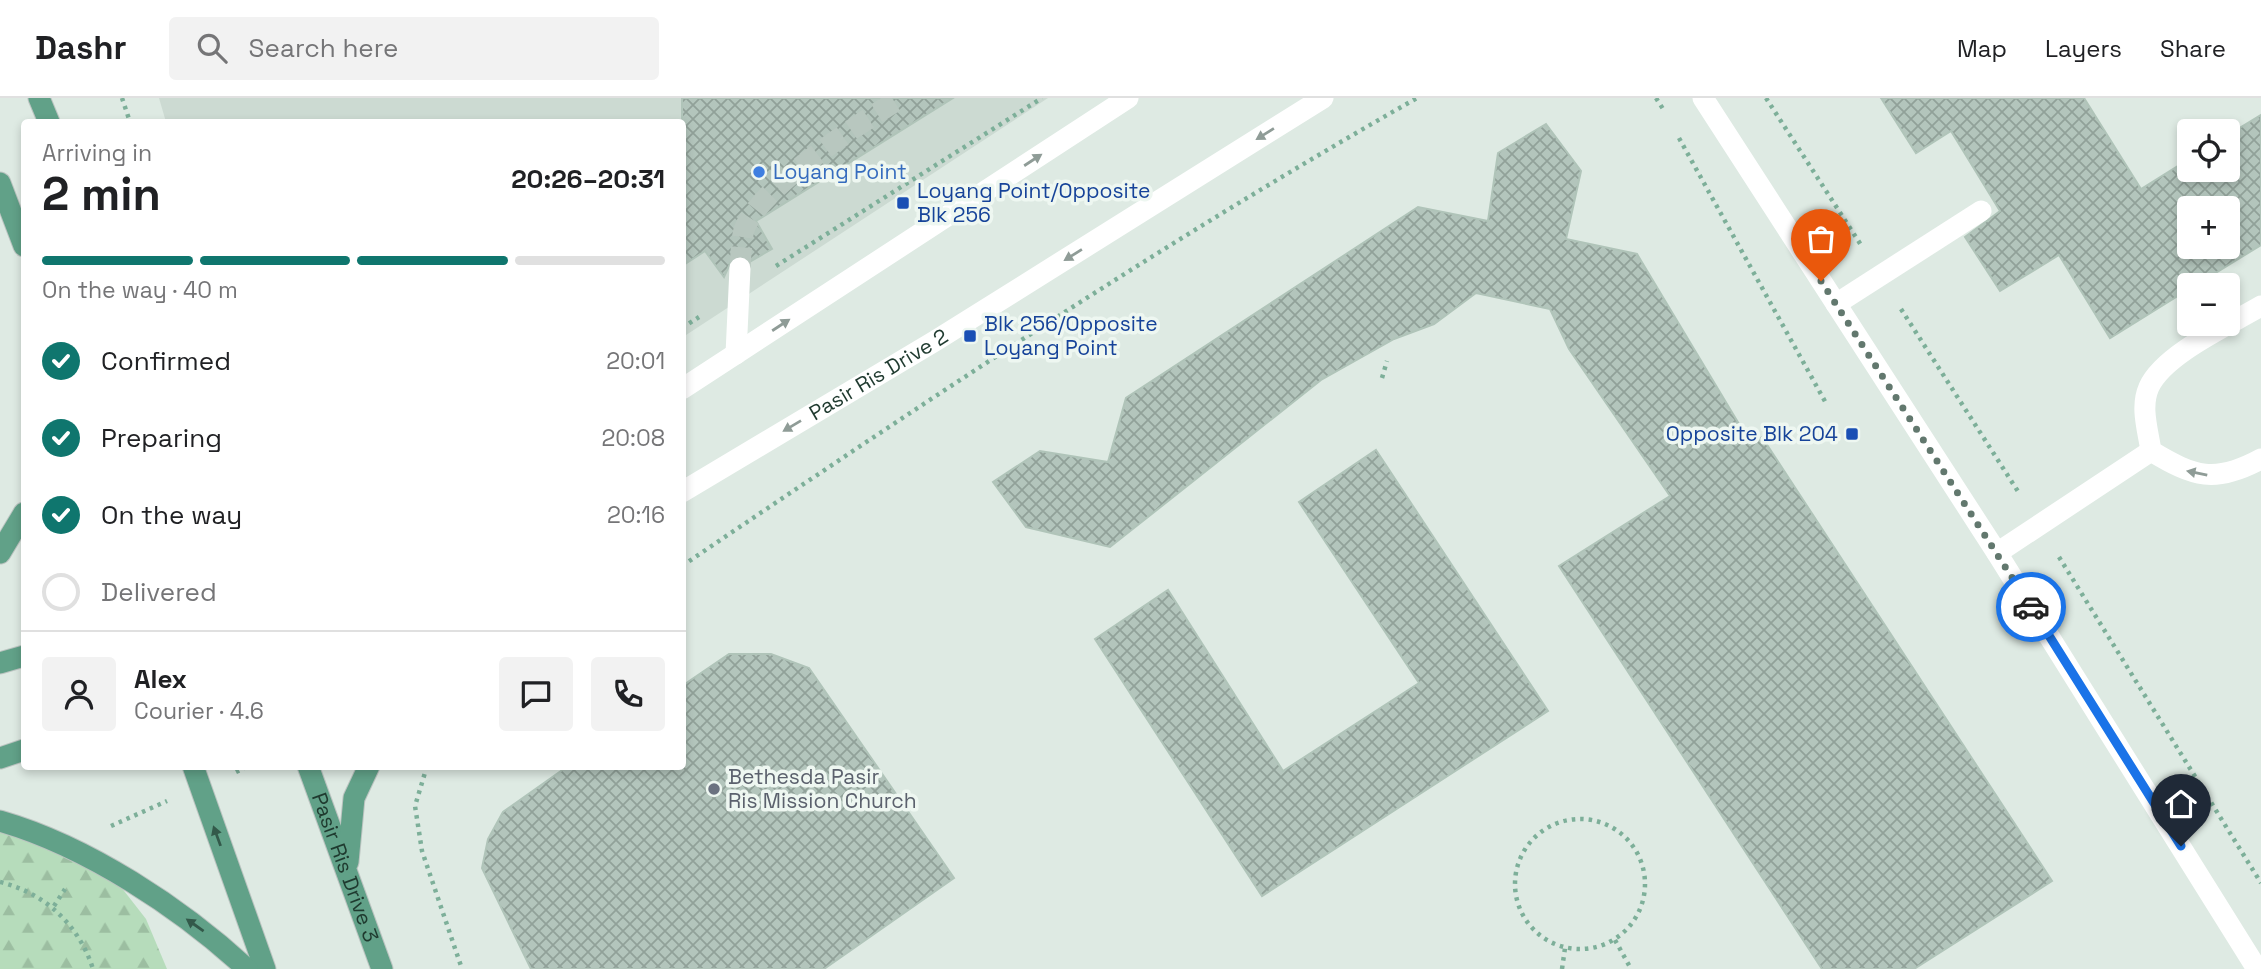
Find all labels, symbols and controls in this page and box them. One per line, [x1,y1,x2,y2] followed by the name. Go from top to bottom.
[169,17,659,80] search box
[35,27,127,69] text: Dashr
[193,29,231,67] icon: search
[249,31,398,65] text: Search here
[1957,33,2007,64] text: Map
[2045,33,2122,64] text: Layers
[2160,33,2226,64] text: Share
[2177,119,2240,336] map controls
[2177,119,2240,182] button: locate
[1256,128,1275,141] one-way arrow
[42,138,152,168] text: Arriving in
[1023,154,1042,167] one-way arrow
[773,158,907,185] place label: Loyang Point
[511,162,665,196] text: 20:26–20:31
[751,164,767,180] marker: Loyang Point
[42,165,161,223] text: 2 min
[917,177,1150,228] place label: Loyang Point/Opposite Blk 256
[895,195,911,211] marker: Loyang Point/Opposite Blk 256
[2177,196,2240,259] button: +
[1791,209,1851,281] pin
[1802,220,1840,258] icon: bag
[1063,249,1082,262] one-way arrow
[2177,273,2240,336] button: −
[42,275,238,305] text: On the way · 40 m
[984,310,1158,361] place label: Blk 256/Opposite Loyang Point
[771,318,790,331] one-way arrow
[804,322,953,426] street label: Pasir Ris Drive 2
[962,328,978,344] marker: Blk 256/Opposite Loyang Point
[42,342,80,380] icon: check
[101,344,231,378] text: Confirmed
[606,346,665,376] text: 20:01
[42,419,80,457] icon: check
[783,420,802,433] one-way arrow
[1666,420,1838,447] place label: Opposite Blk 204
[101,421,222,455] text: Preparing
[601,423,665,453] text: 20:08
[1844,426,1860,442] marker: Opposite Blk 204
[2186,467,2208,478] one-way arrow
[42,496,80,534] icon: check
[101,498,242,532] text: On the way
[607,500,665,530] text: 20:16
[1996,572,2066,642] courier
[101,575,217,609] text: Delivered
[2012,588,2050,626] icon: car
[42,657,116,731] button: person
[499,657,573,731] button: chat
[591,657,665,731] button: phone
[134,662,187,696] text: Alex
[134,696,264,726] text: Courier · 4.6
[728,763,917,814] place label: Bethesda Pasir Ris Mission Church
[2151,774,2211,846] pin
[706,781,722,797] marker: Bethesda Pasir Ris Mission Church
[2162,785,2200,823] icon: home
[306,789,385,946] street label: Pasir Ris Drive 3
[211,825,222,846] one-way arrow
[186,918,204,932] one-way arrow

